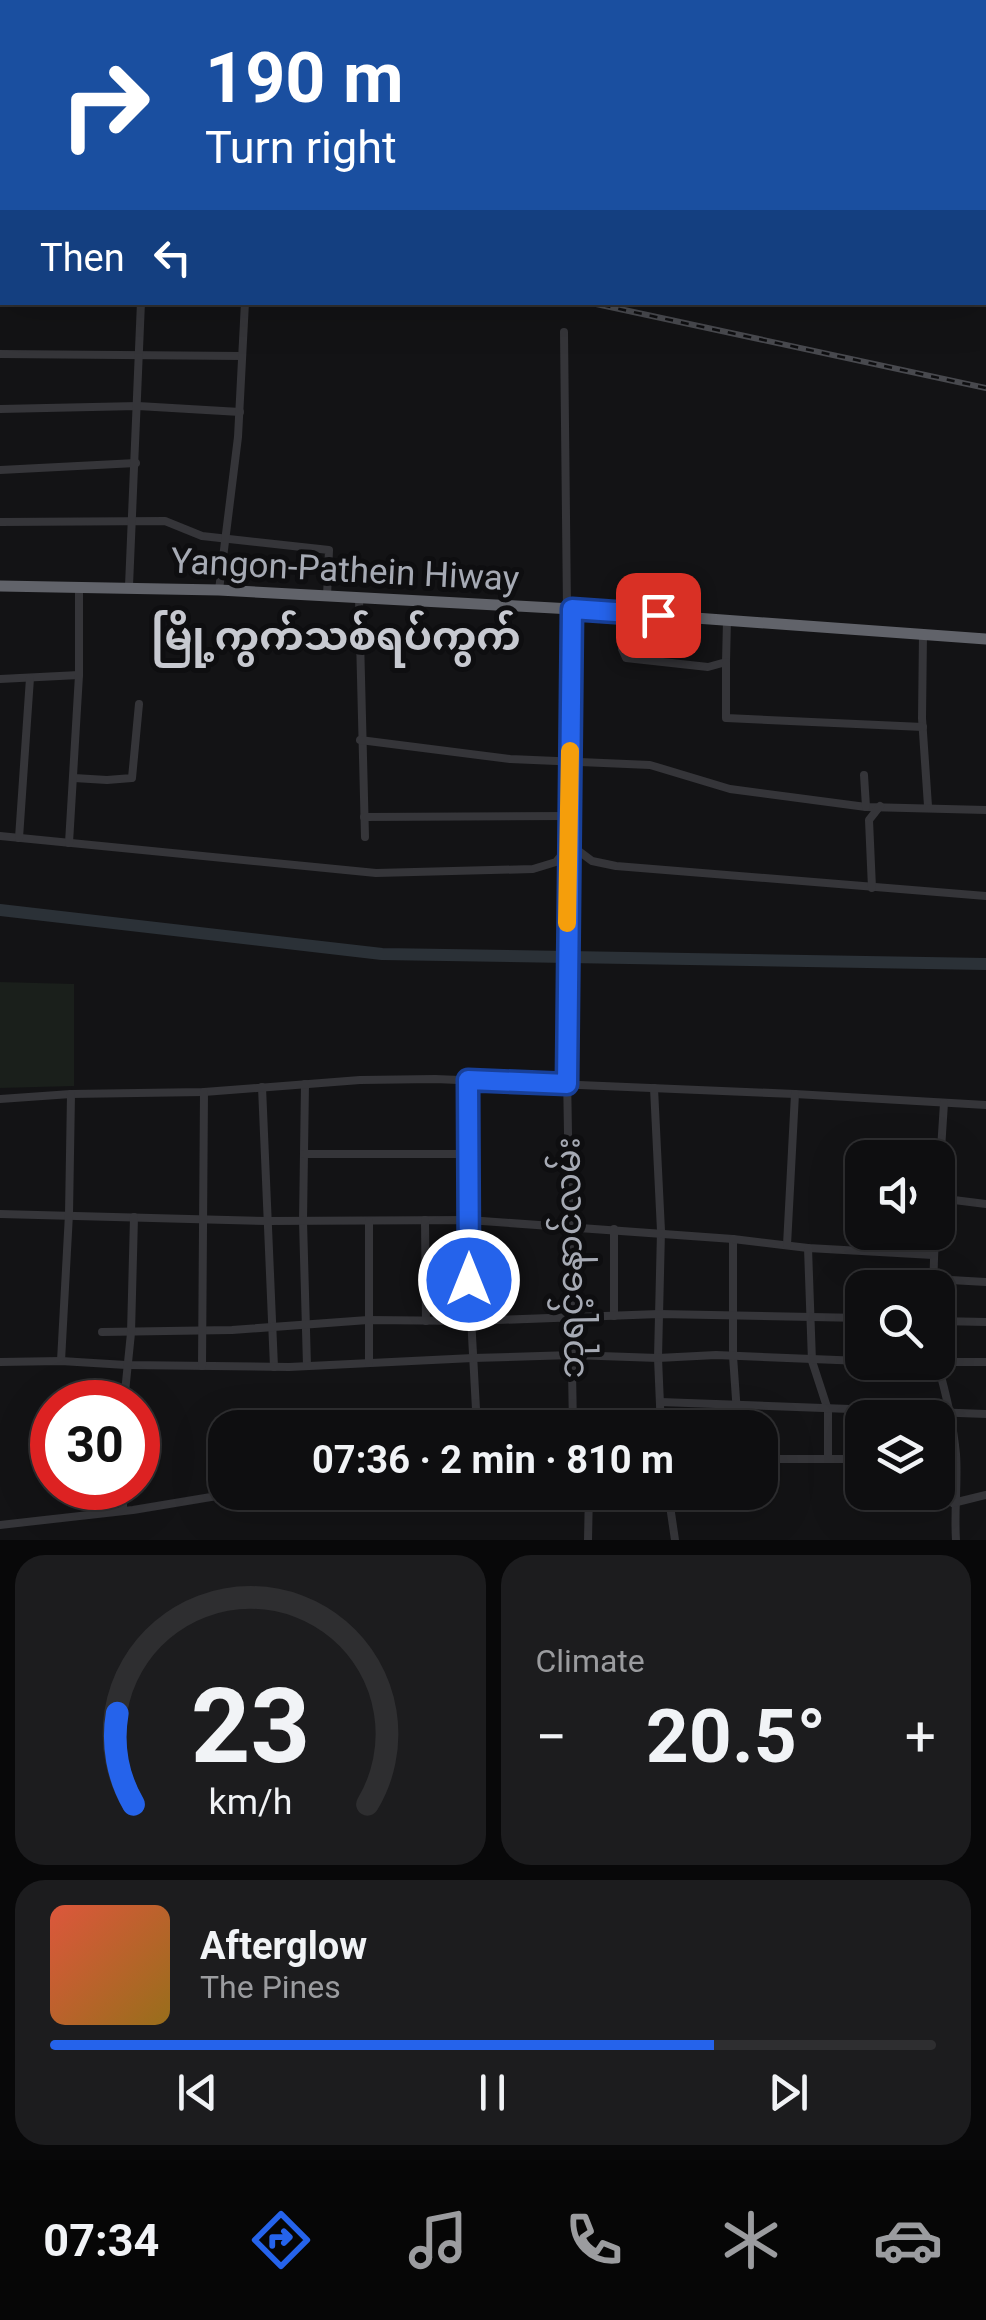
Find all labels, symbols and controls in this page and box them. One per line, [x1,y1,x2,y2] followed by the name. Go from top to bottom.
[205,37,404,119] text: 190 m
[40,40,170,170] icon: right
[205,121,397,174] text: Turn right
[145,230,200,285] icon: left
[40,236,125,280] text: Then
[170,540,521,600] street label: Yangon-Pathein Hiway
[616,573,701,658] pin
[631,588,686,643] icon: arrive
[151,610,521,668] district label: မြို့ကွက်သစ်ရပ်ကွက်
[543,1137,600,1379] street label: ဘုရင့်နောင်လမ်း
[845,1140,955,1510] map controls
[845,1140,955,1250] button: sound
[417,1228,521,1332] position arrow
[845,1270,955,1380] button: search
[30,1380,160,1510] speed limit sign: 30
[845,1400,955,1510] button: layers
[312,1438,674,1482] text: 07:36 · 2 min · 810 m
[536,1642,645,1680] text: Climate
[191,1666,310,1787] text: 23
[646,1692,826,1780] text: 20.5°
[536,1705,567,1769] text: −
[905,1705,936,1769] text: +
[208,1781,292,1823] text: km/h
[200,1924,367,1968] text: Afterglow
[200,1968,341,2006] text: The Pines
[170,2065,225,2120] icon: previous
[465,2065,520,2120] icon: pause
[761,2065,816,2120] icon: next
[246,2205,316,2275] icon: directions
[403,2205,473,2275] icon: music
[559,2205,629,2275] icon: phone
[716,2205,786,2275] icon: climate
[873,2205,943,2275] icon: car
[43,2214,159,2267] text: 07:34

